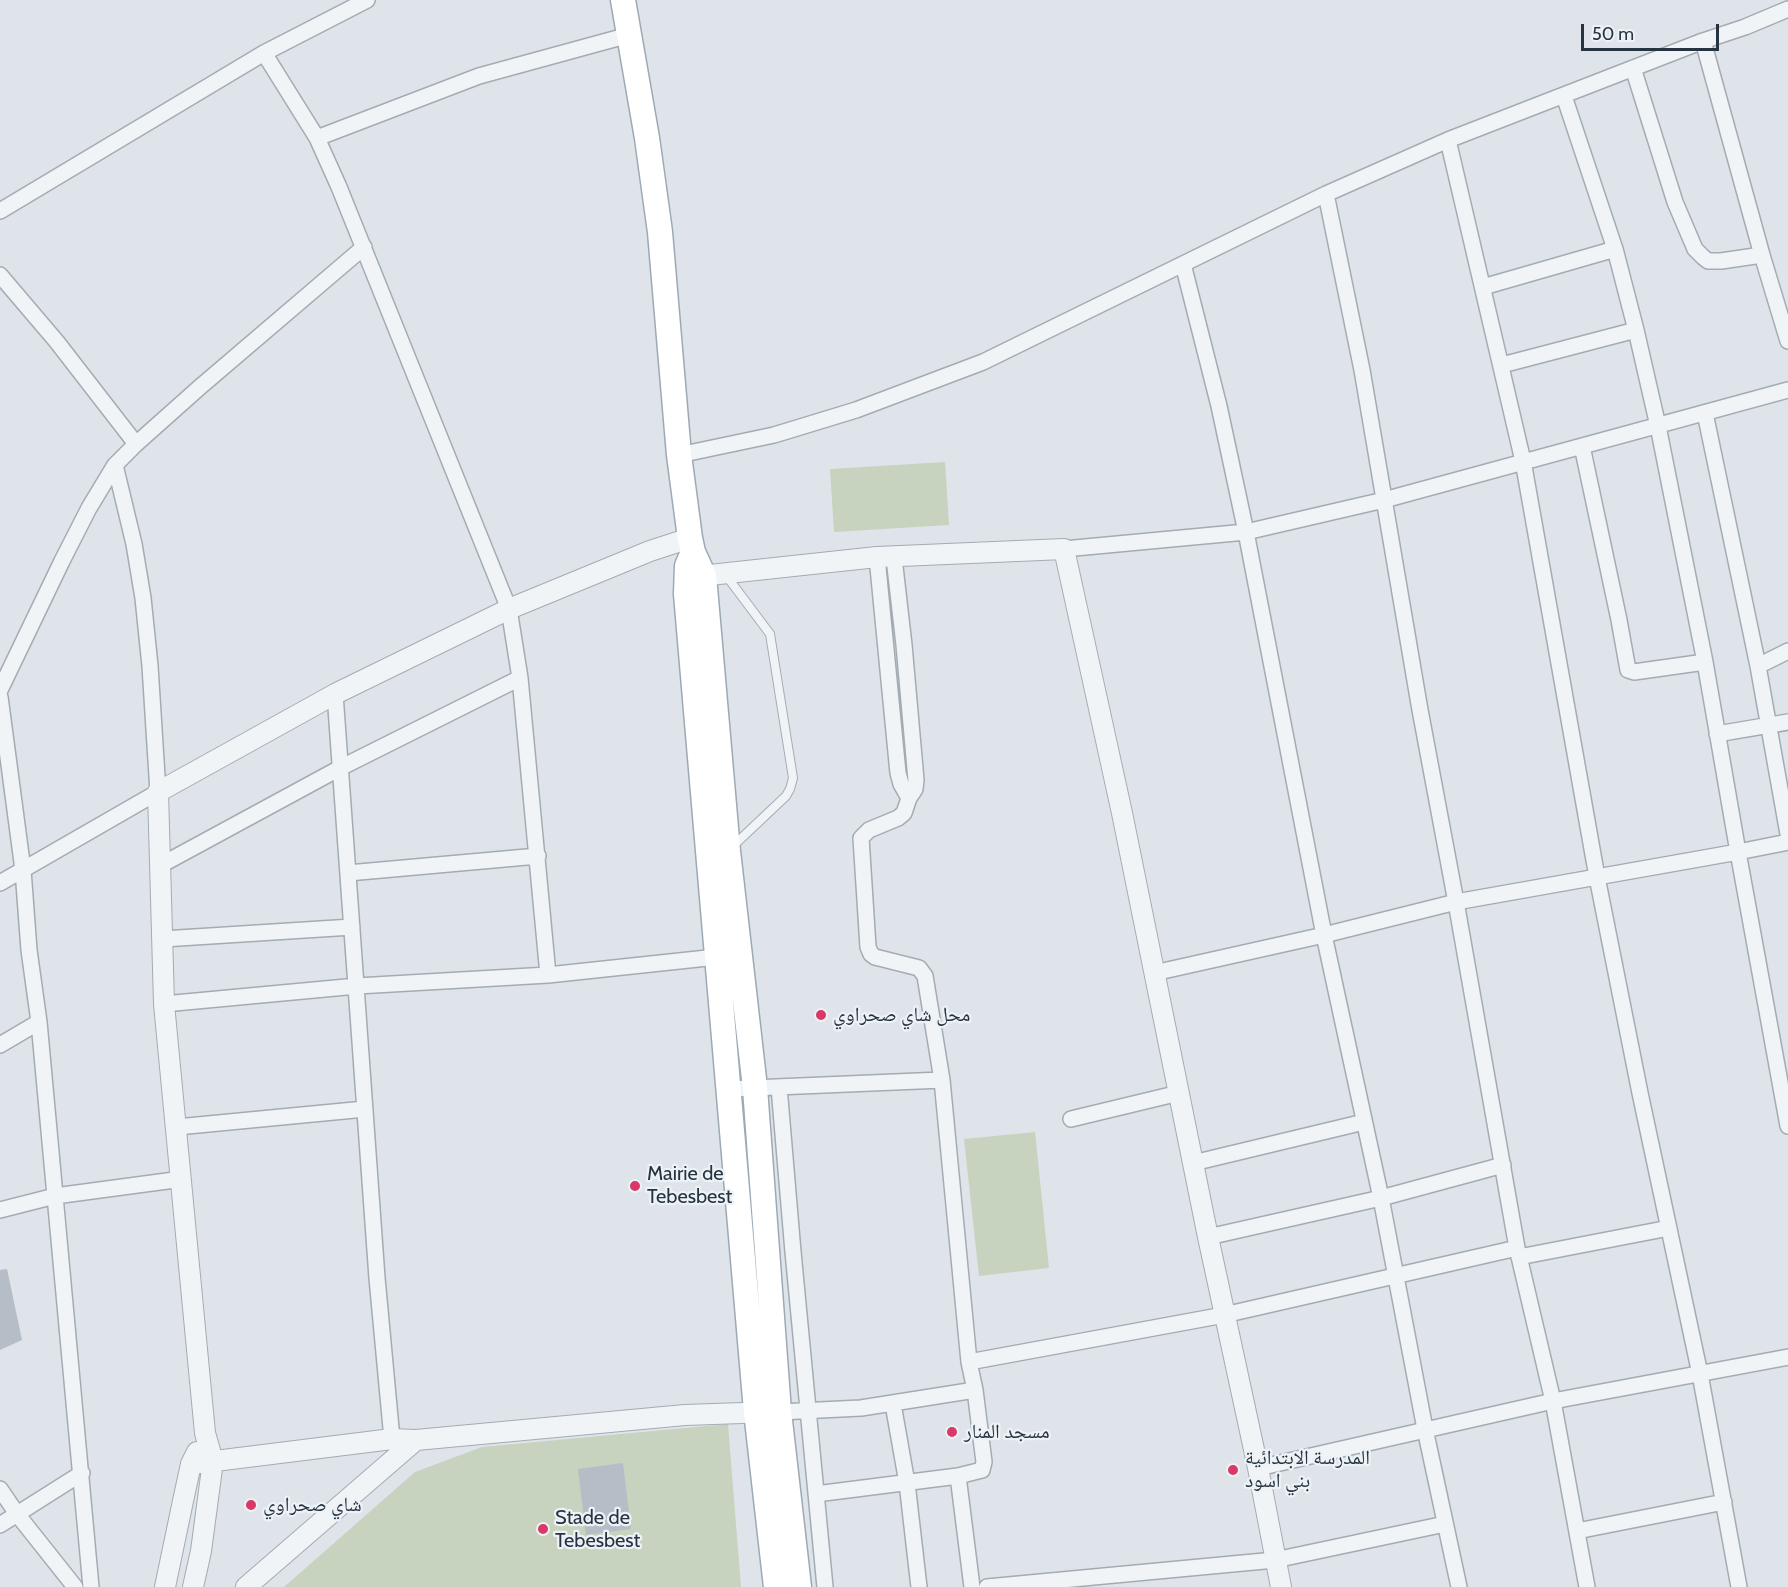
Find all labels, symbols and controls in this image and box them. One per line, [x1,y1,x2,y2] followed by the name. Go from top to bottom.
[1584,12,1722,50] scale bar
[1592,23,1634,45] text: 50 m
[833,1003,970,1027] place label: محل شاي صحراوي
[814,1008,828,1022] marker: محل شاي صحراوي
[647,1162,732,1209] place label: Mairie de Tebesbest
[628,1179,642,1193] marker: Mairie de Tebesbest
[964,1420,1050,1444] place label: مسجد المنار
[945,1425,959,1439] marker: مسجد المنار
[1245,1446,1370,1493] place label: المدرسة الابتدائية بني اسود
[1226,1463,1240,1477] marker: المدرسة الابتدائية بني اسود
[263,1493,362,1517] place label: شاي صحراوي
[244,1498,258,1512] marker: شاي صحراوي
[555,1506,640,1553] place label: Stade de Tebesbest
[536,1522,550,1536] marker: Stade de Tebesbest

